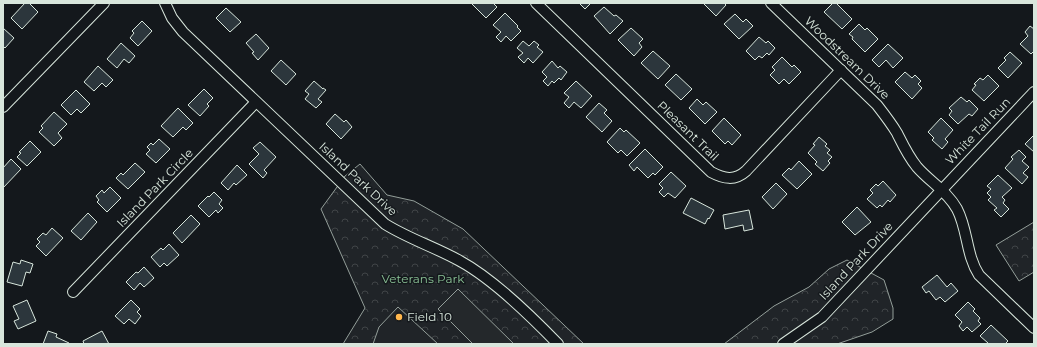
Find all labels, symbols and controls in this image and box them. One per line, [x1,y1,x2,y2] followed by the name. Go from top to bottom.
[802,13,893,102] street label: Woodstream Drive
[942,94,1013,167] street label: White Tail Run
[654,98,722,164] street label: Pleasant Trail
[316,139,400,219] street label: Island Park Drive
[113,145,196,230] street label: Island Park Circle
[816,219,896,303] street label: Island Park Drive
[382,271,465,286] park label: Veterans Park
[407,309,452,324] place label: Field 10
[394,312,404,322] marker: Field 10

